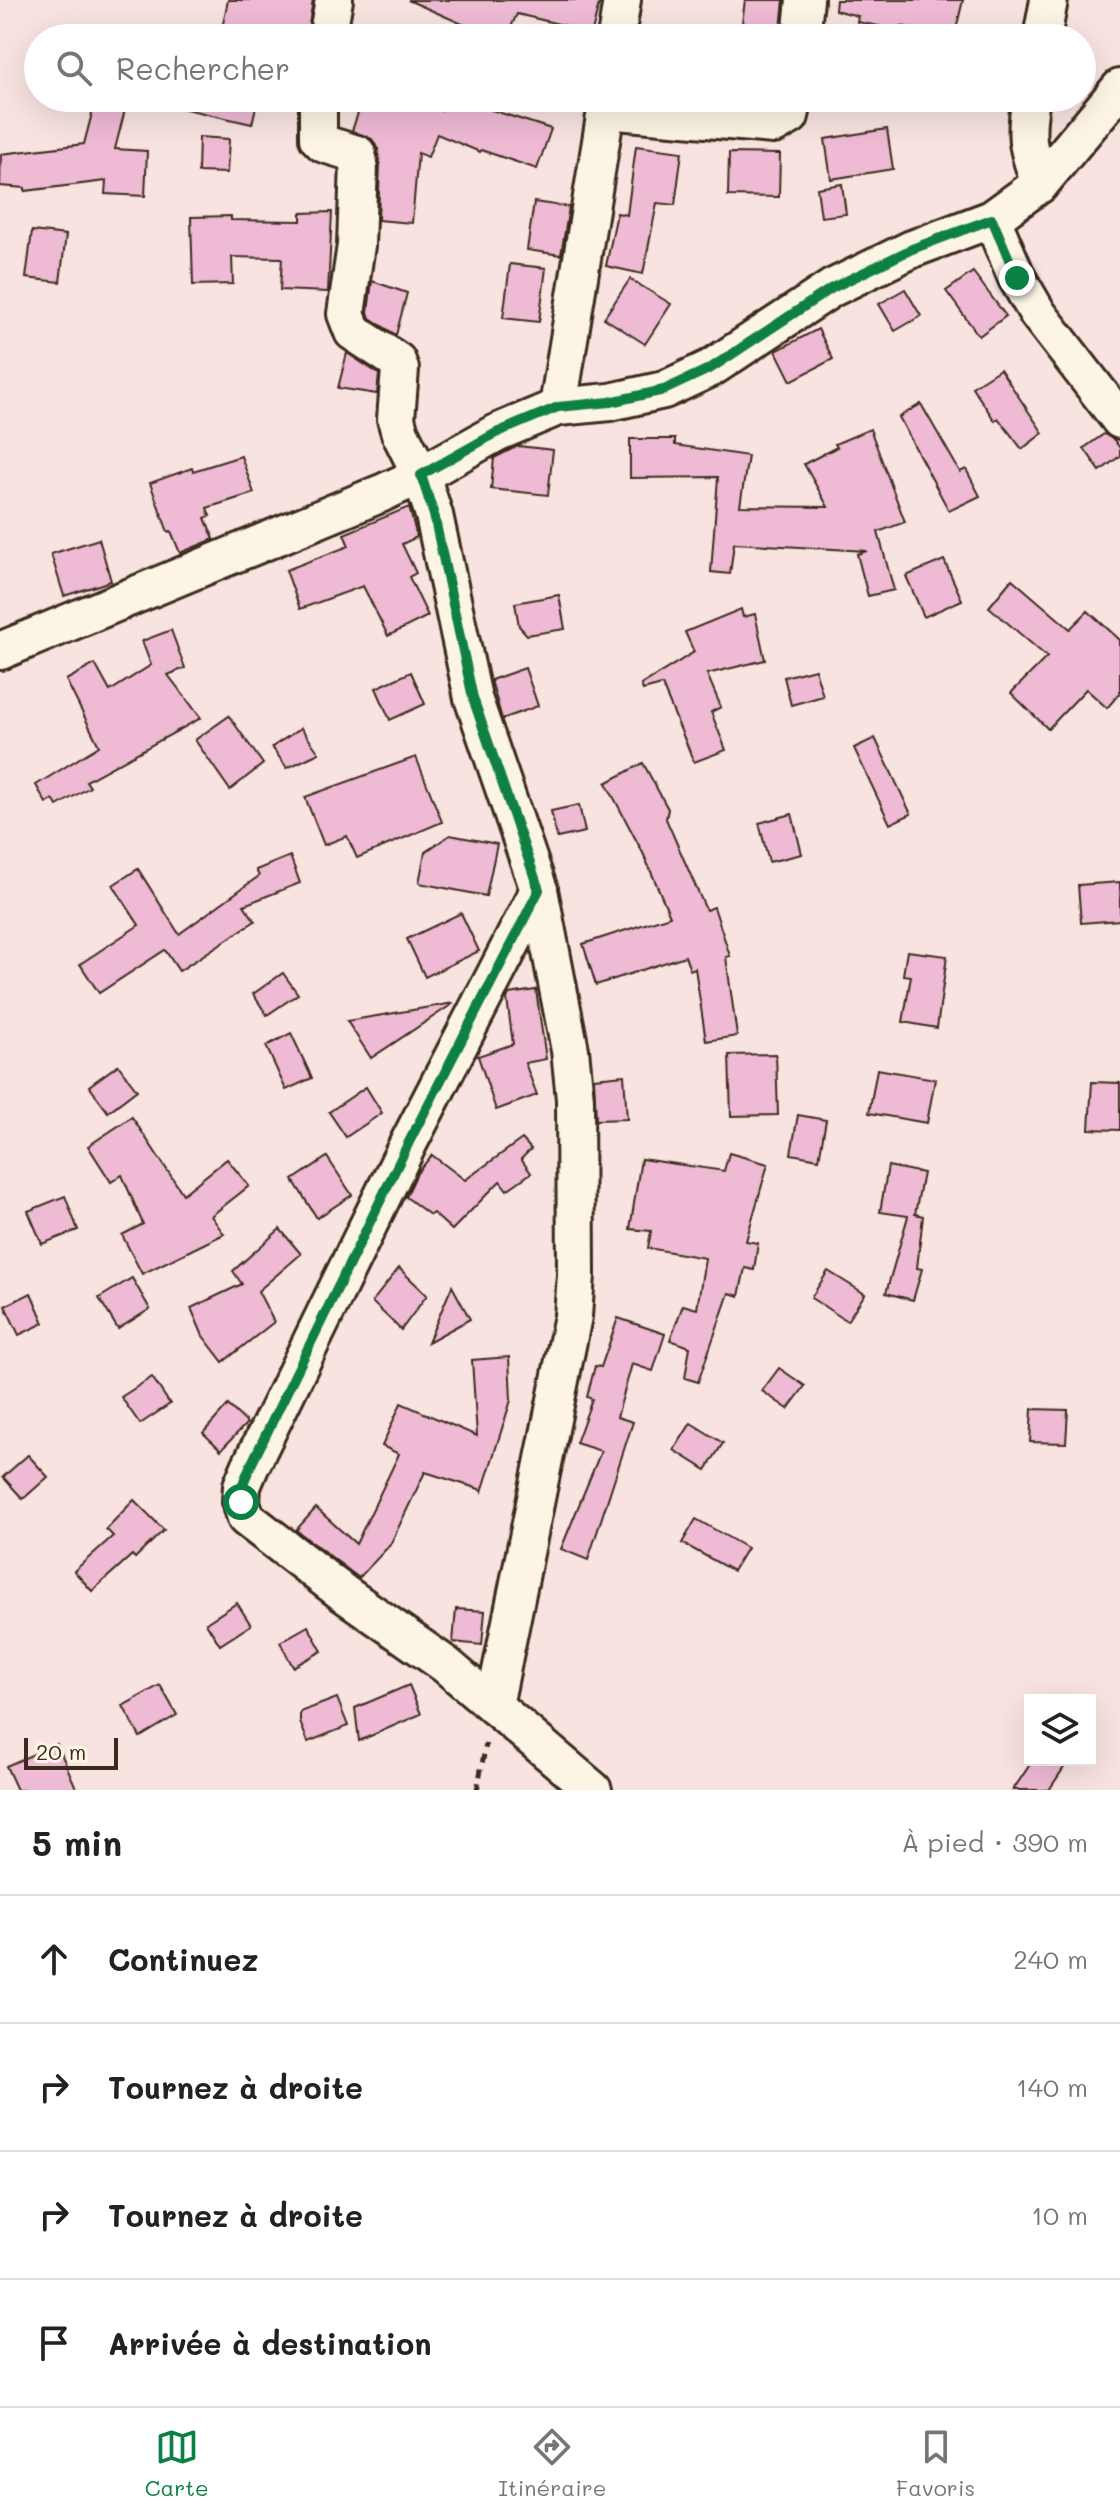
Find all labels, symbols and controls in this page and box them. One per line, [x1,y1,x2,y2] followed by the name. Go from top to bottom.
[24,24,1096,112] search box
[52,46,96,90] icon: search
[116,48,290,88] text: Rechercher
[999,260,1035,296] route end
[223,1484,259,1520] route start
[1024,1694,1096,1766] map controls
[1024,1694,1096,1766] button: layers
[24,1734,118,1770] scale bar
[36,1737,86,1766] text: 20 m
[32,1820,122,1865] text: 5 min
[901,1825,1088,1859] text: À pied · 390 m
[32,1937,76,1981] icon: ahead
[108,1939,258,1979] text: Continuez
[1013,1942,1088,1976] text: 240 m
[32,2065,76,2109] icon: right
[108,2067,363,2107] text: Tournez à droite
[1016,2070,1088,2104] text: 140 m
[32,2193,76,2237] icon: right
[108,2195,363,2235] text: Tournez à droite
[1031,2198,1088,2232] text: 10 m
[32,2321,76,2365] icon: arrive
[108,2323,431,2363] text: Arrivée à destination
[145,2425,209,2502] tab: Carte
[498,2425,606,2502] tab: Itinéraire
[896,2425,975,2502] tab: Favoris

